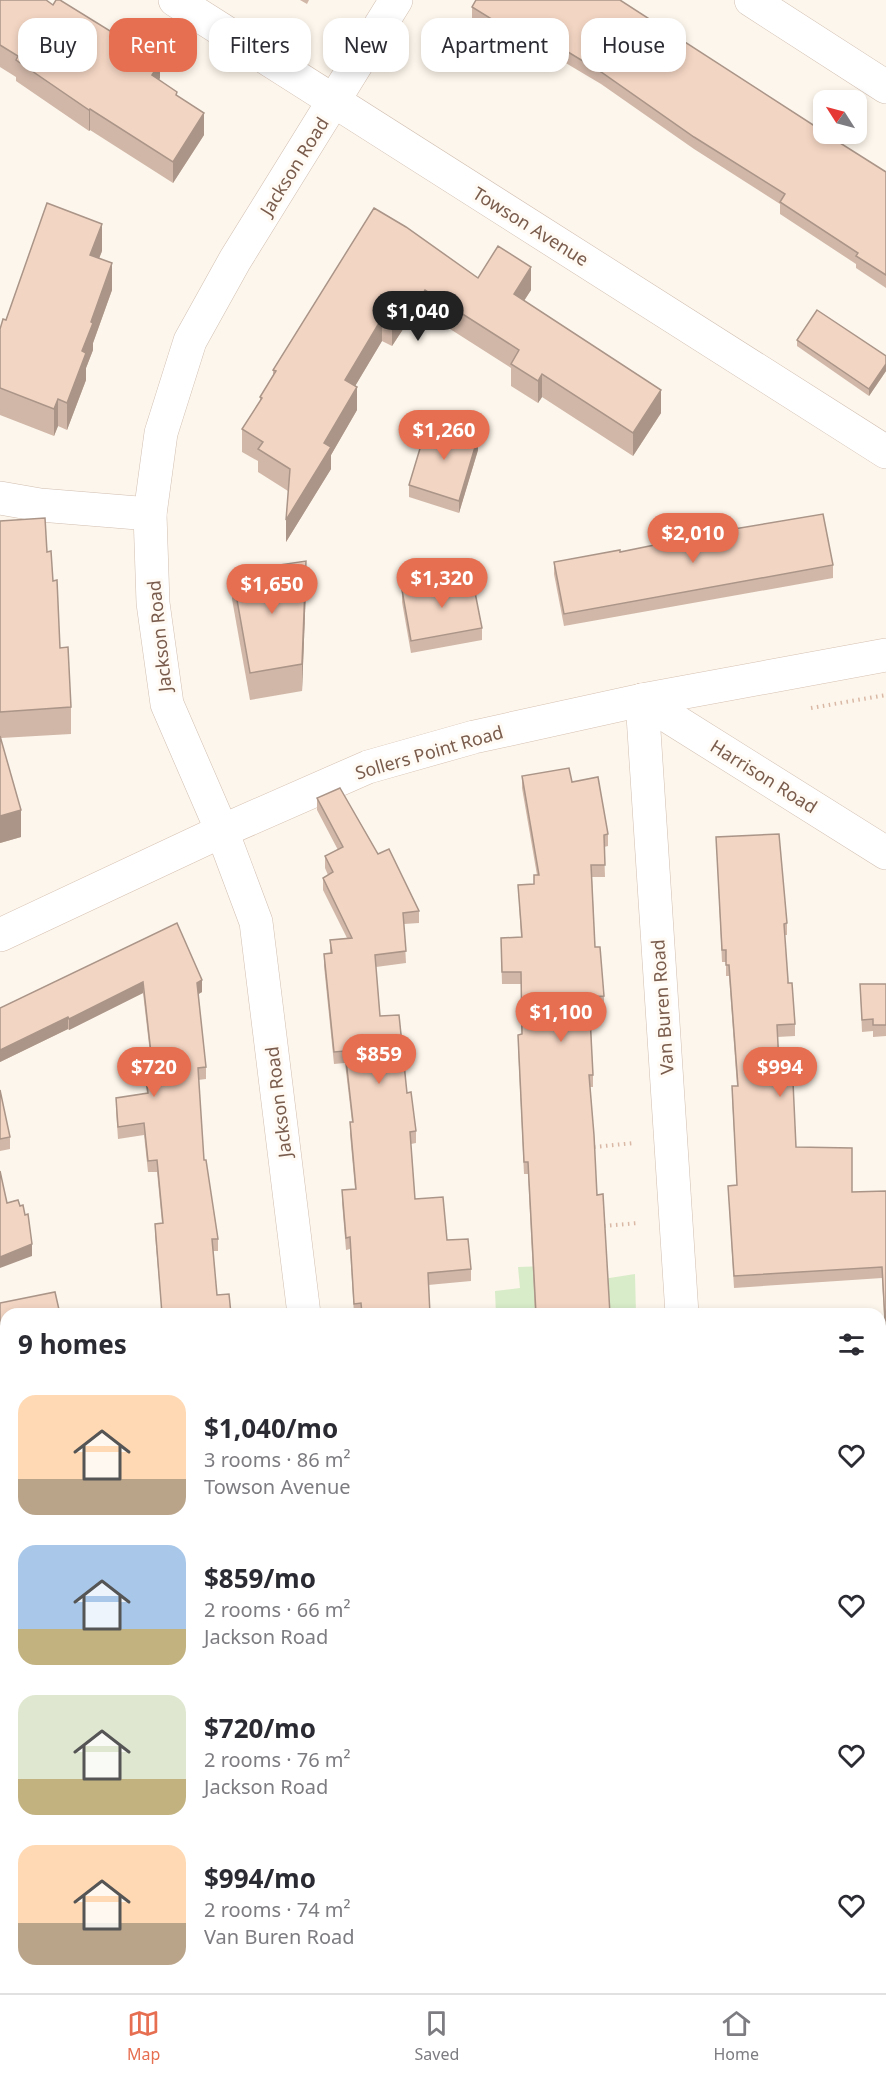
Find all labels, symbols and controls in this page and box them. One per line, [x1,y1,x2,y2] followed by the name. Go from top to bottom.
[18,18,97,72] chip: Buy
[109,18,197,72] chip: Rent
[209,18,311,72] chip: Filters
[323,18,409,72] chip: New
[421,18,569,72] chip: Apartment
[581,18,686,72] chip: House
[813,90,867,144] north arrow
[813,90,867,144] map controls
[253,112,334,221] street label: Jackson Road
[469,181,593,271] street label: Towson Avenue
[369,291,467,342] pin: $1,040
[387,297,449,324] text: $1,040
[395,410,493,461] pin: $1,260
[413,416,475,443] text: $1,260
[644,513,742,564] pin: $2,010
[662,519,724,546] text: $2,010
[393,558,491,609] pin: $1,320
[223,564,321,615] pin: $1,650
[411,564,473,591] text: $1,320
[241,570,303,597] text: $1,650
[141,579,177,695] street label: Jackson Road
[352,719,506,785] street label: Sollers Point Road
[706,734,822,818] street label: Harrison Road
[645,939,679,1075] street label: Van Buren Road
[512,992,610,1043] pin: $1,100
[530,998,592,1025] text: $1,100
[343,1034,415,1085] pin: $859
[356,1040,402,1067] text: $859
[259,1045,297,1161] street label: Jackson Road
[118,1047,190,1098] pin: $720
[744,1047,816,1098] pin: $994
[131,1053,177,1080] text: $720
[757,1053,803,1080] text: $994
[18,1326,127,1362] text: 9 homes
[835,1328,868,1361] icon: filters
[204,1410,338,1446] text: $1,040/mo
[66,1419,138,1491] icon: home
[835,1439,868,1472] icon: heart
[204,1446,351,1473] text: 3 rooms · 86 m²
[204,1473,351,1500] text: Towson Avenue
[204,1560,316,1596] text: $859/mo
[66,1569,138,1641] icon: home
[835,1589,868,1622] icon: heart
[204,1596,351,1623] text: 2 rooms · 66 m²
[204,1623,328,1650] text: Jackson Road
[204,1710,316,1746] text: $720/mo
[66,1719,138,1791] icon: home
[835,1739,868,1772] icon: heart
[204,1746,351,1773] text: 2 rooms · 76 m²
[204,1773,328,1800] text: Jackson Road
[204,1860,316,1896] text: $994/mo
[66,1869,138,1941] icon: home
[835,1889,868,1922] icon: heart
[204,1896,351,1923] text: 2 rooms · 74 m²
[204,1923,355,1950] text: Van Buren Road
[127,2007,160,2065] tab: Map
[415,2007,459,2065] tab: Saved
[713,2007,759,2065] tab: Home

